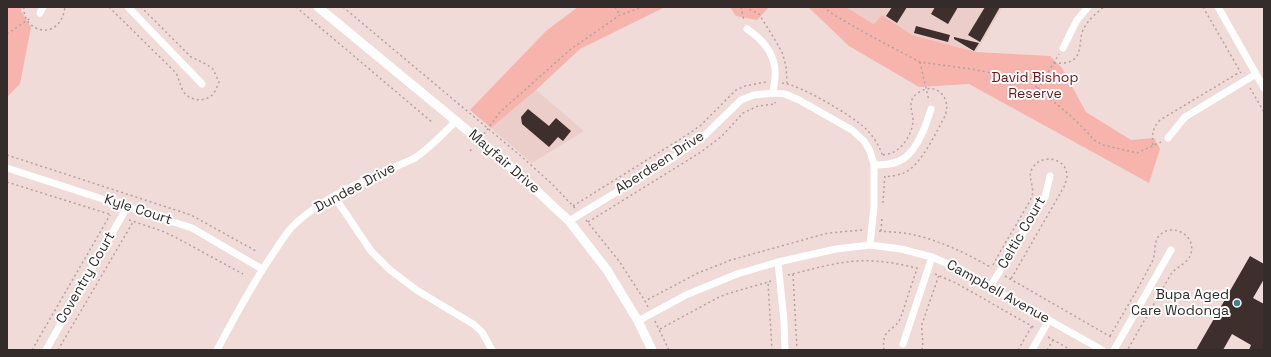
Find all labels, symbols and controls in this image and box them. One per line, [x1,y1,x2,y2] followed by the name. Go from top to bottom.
[992,70,1078,102] park label: David Bishop Reserve
[465,127,543,197] street label: Mayfair Drive
[612,128,708,198] street label: Aberdeen Drive
[312,160,398,216] street label: Dundee Drive
[102,191,174,229] street label: Kyle Court
[995,194,1049,272] street label: Celtic Court
[53,229,119,327] street label: Coventry Court
[944,257,1052,327] street label: Campbell Avenue
[1131,287,1229,320] place label: Bupa Aged Care Wodonga
[1232,298,1242,308] marker: Bupa Aged Care Wodonga

